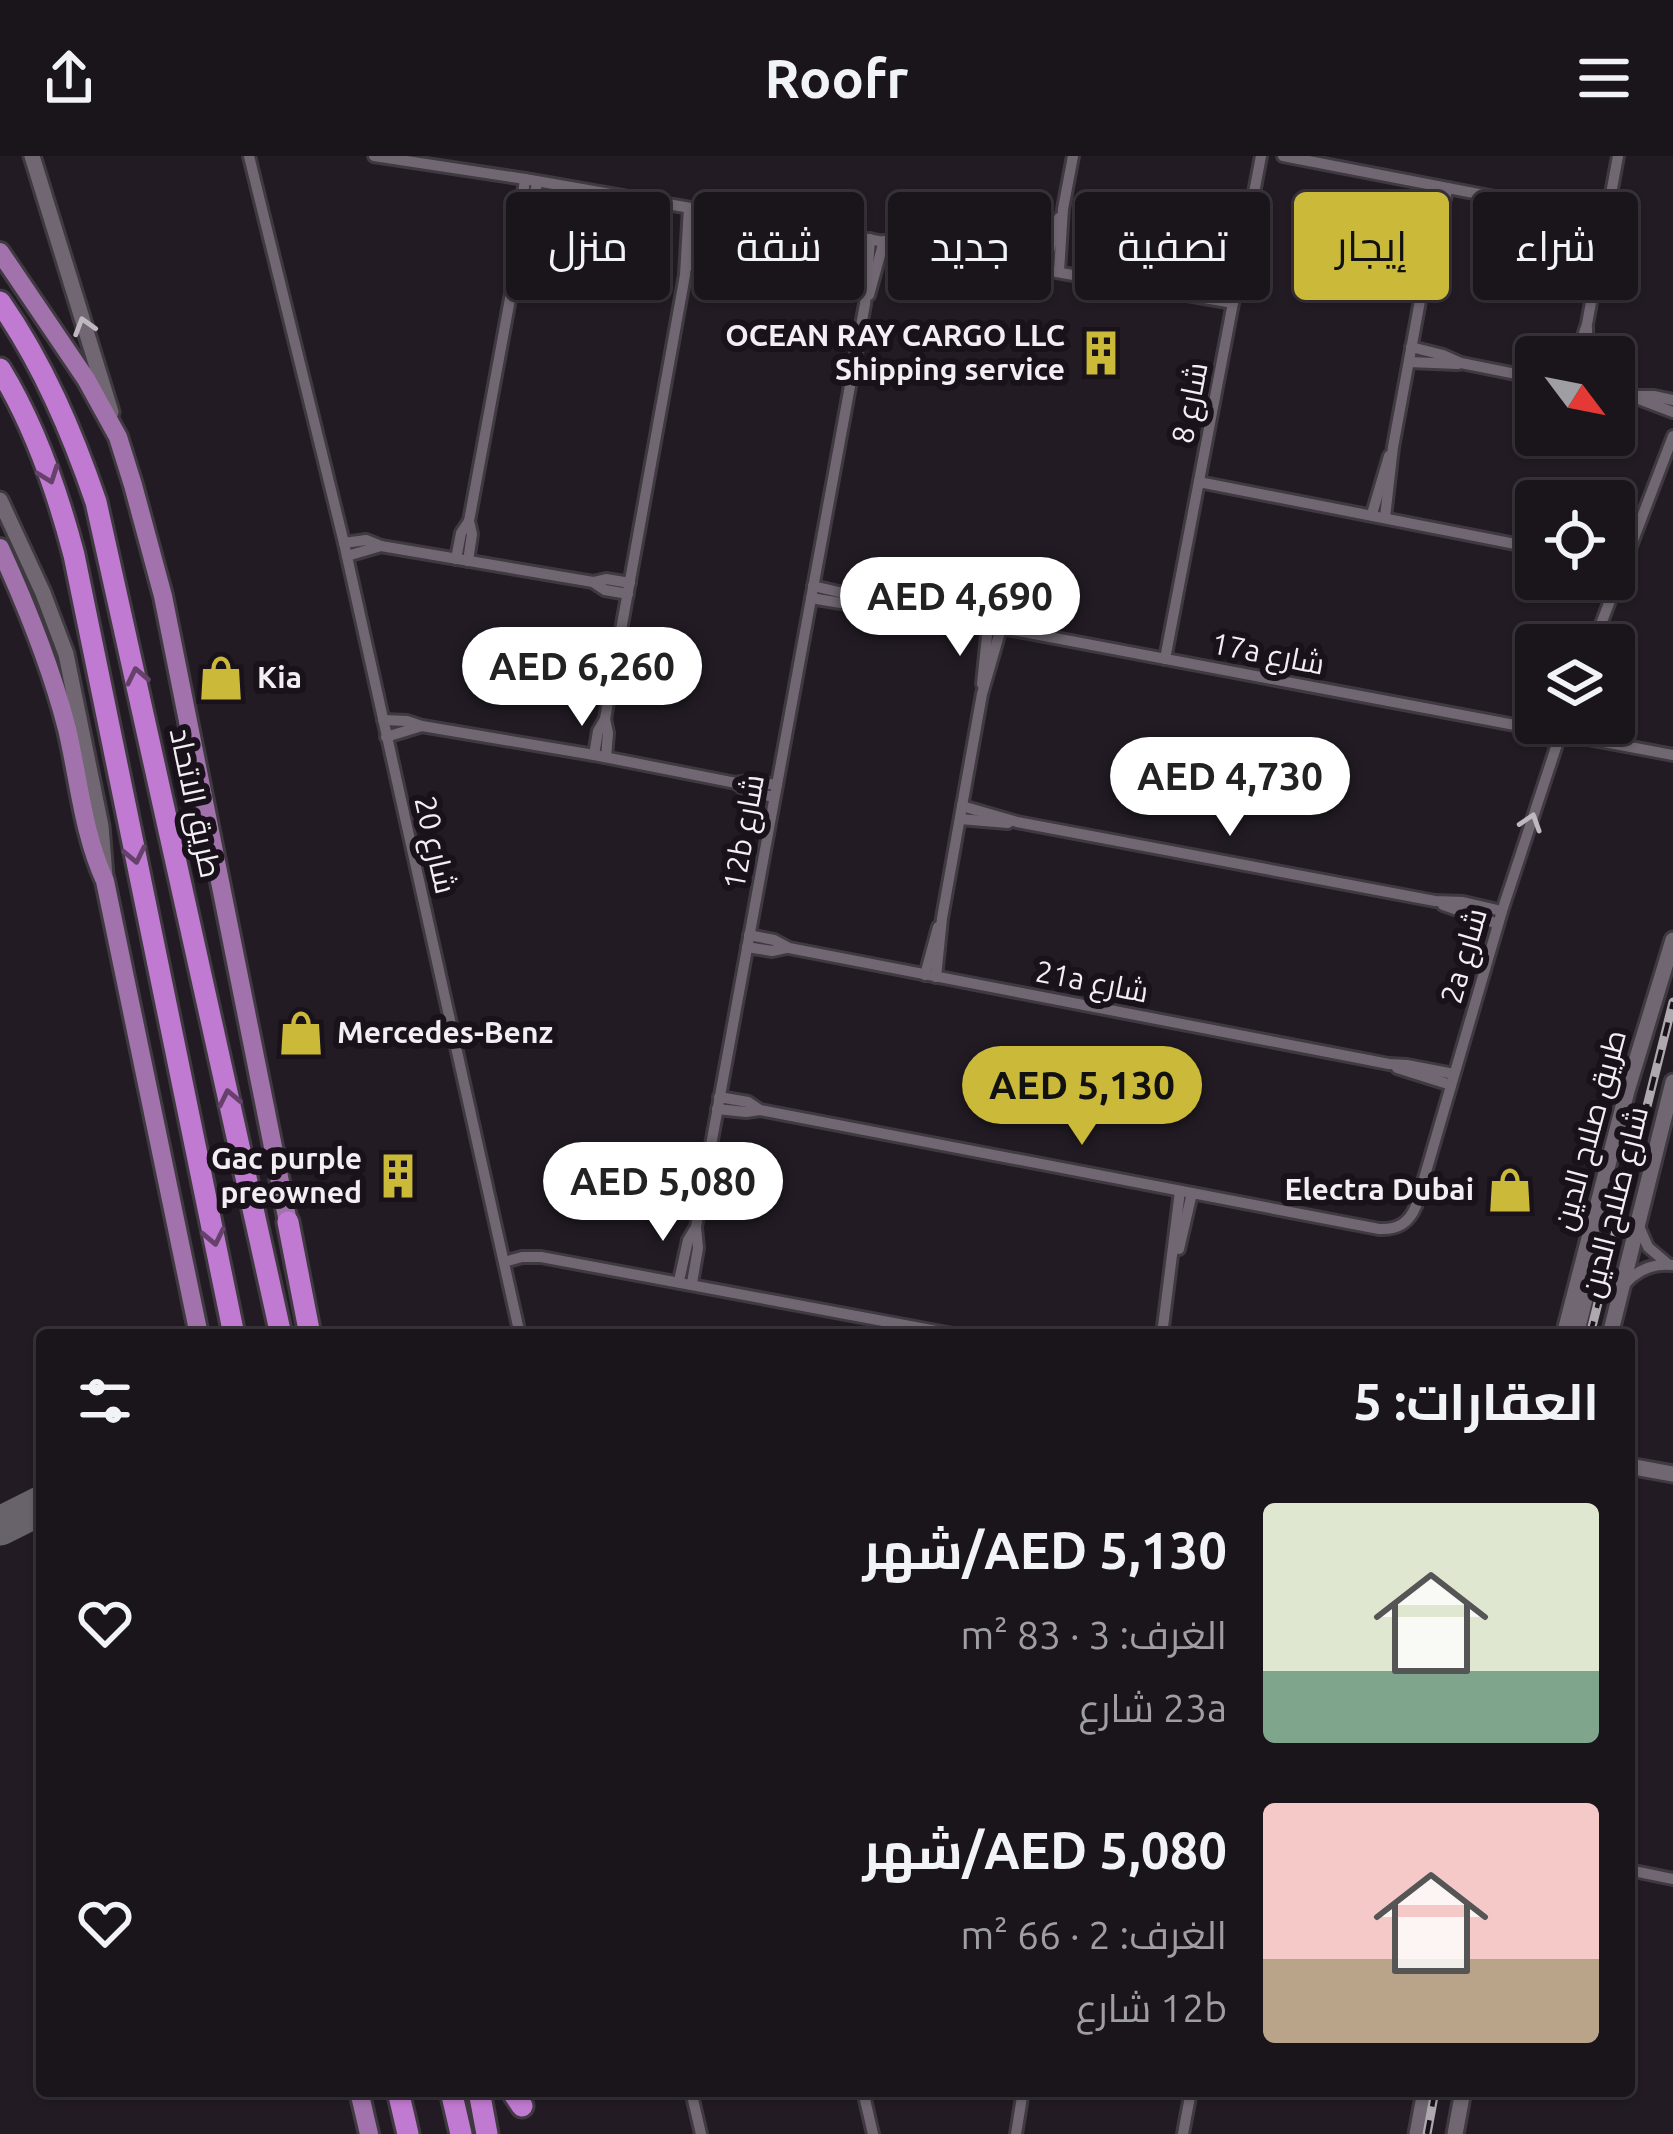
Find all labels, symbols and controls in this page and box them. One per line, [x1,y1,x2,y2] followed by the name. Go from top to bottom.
[36,45,102,111] icon: share
[1571,45,1637,111] icon: menu
[765,48,908,108] text: Roofr
[506,192,670,300] chip: منزل
[694,192,864,300] chip: شقة
[888,192,1051,300] chip: جديد
[1075,192,1270,300] chip: تصفية
[1294,192,1449,300] chip: إيجار
[1473,192,1638,300] chip: شراء
[73,316,98,337] one-way arrow
[725,318,1065,386] place label: OCEAN RAY CARGO LLC Shipping service
[1076,328,1126,378] building icon: OCEAN RAY CARGO LLC Shipping service
[1515,336,1635,456] north arrow
[1515,336,1635,744] map controls
[1165,359,1217,447] street label: شارع 8
[35,463,59,484] one-way arrow
[1515,480,1635,600] button: locate
[823,557,1097,659] pin: AED 4,690
[867,574,1053,617] text: AED 4,690
[1515,624,1635,744] button: layers
[1208,625,1328,685] street label: 17a شارع
[445,627,719,729] pin: AED 6,260
[489,644,675,687] text: AED 6,260
[196,653,246,703] shop icon: Kia
[257,660,302,694] place label: Kia
[125,666,150,686] one-way arrow
[162,725,228,881] street label: طريق الاتحاد
[1093,737,1367,839] pin: AED 4,730
[1137,754,1323,797] text: AED 4,730
[716,772,774,893] street label: 12b شارع
[404,793,464,898] street label: شارع 20
[1516,812,1541,833] one-way arrow
[122,844,147,864] one-way arrow
[1433,904,1497,1008] street label: 2a شارع
[1032,953,1152,1013] street label: 21a شارع
[276,1008,326,1058] shop icon: Mercedes-Benz
[337,1015,553,1049] place label: Mercedes-Benz
[1546,1026,1636,1235] street label: طريق صلاح الدين
[945,1046,1219,1148] pin: AED 5,130
[989,1063,1175,1106] text: AED 5,130
[218,1088,243,1108] one-way arrow
[1574,1103,1658,1302] street label: شارع صلاح الدين
[211,1141,362,1209] place label: Gac purple preowned
[526,1142,800,1244] pin: AED 5,080
[373,1151,423,1201] building icon: Gac purple preowned
[570,1159,756,1202] text: AED 5,080
[1485,1165,1535,1215] shop icon: Electra Dubai
[1285,1172,1474,1206] place label: Electra Dubai
[200,1226,226,1246] one-way arrow
[72,1368,138,1434] icon: filters
[1353,1372,1599,1430] text: العقارات: 5
[863,1521,1227,1579] text: AED 5,130/شهر
[1359,1551,1503,1695] icon: home
[72,1590,138,1656] icon: heart
[960,1613,1227,1656] text: الغرف: 3 · 83 m²
[1078,1686,1227,1729] text: 23a شارع
[863,1821,1227,1879] text: AED 5,080/شهر
[1359,1851,1503,1995] icon: home
[72,1890,138,1956] icon: heart
[960,1913,1227,1956] text: الغرف: 2 · 66 m²
[1076,1986,1227,2029] text: 12b شارع

